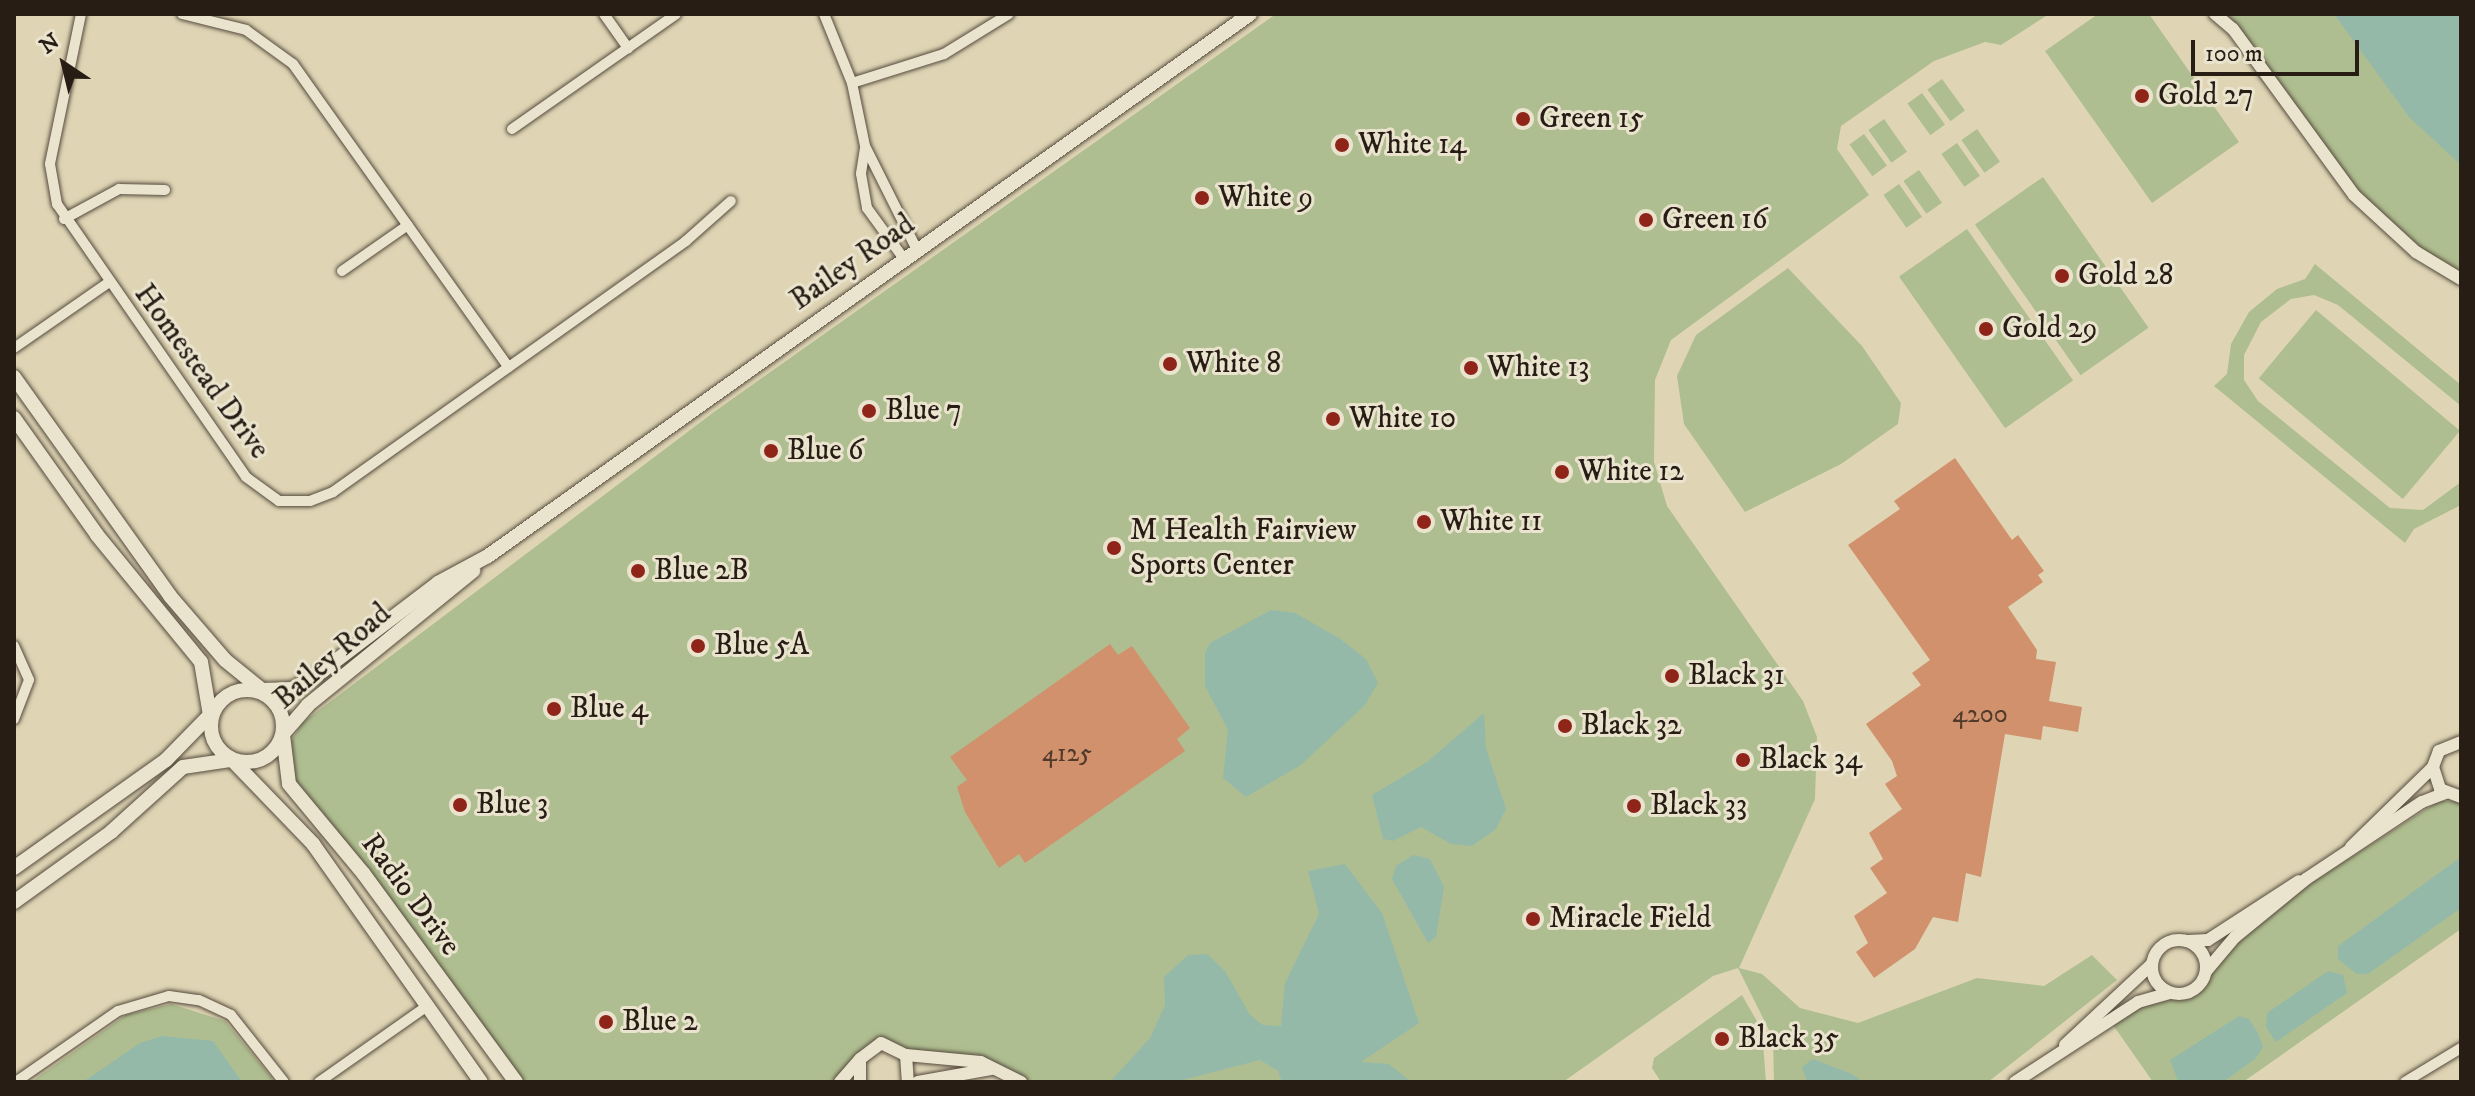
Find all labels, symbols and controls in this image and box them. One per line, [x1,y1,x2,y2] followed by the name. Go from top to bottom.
[24,24,104,104] north arrow
[2195,24,2363,74] scale bar
[35,28,65,60] text: N
[2205,39,2263,69] text: 100 m
[2158,78,2254,114] place label: Gold 27
[2133,87,2151,105] marker: Gold 27
[1539,101,1644,137] place label: Green 15
[1514,110,1532,128] marker: Green 15
[1358,127,1466,163] place label: White 14
[1333,136,1351,154] marker: White 14
[1218,180,1313,216] place label: White 9
[1193,189,1211,207] marker: White 9
[1662,202,1768,238] place label: Green 16
[784,207,922,319] street label: Bailey Road
[1637,211,1655,229] marker: Green 16
[2078,258,2174,294] place label: Gold 28
[2053,267,2071,285] marker: Gold 28
[126,278,276,466] street label: Homestead Drive
[2002,311,2098,347] place label: Gold 29
[1977,320,1995,338] marker: Gold 29
[1186,346,1281,382] place label: White 8
[1487,350,1589,386] place label: White 13
[1161,355,1179,373] marker: White 8
[1462,359,1480,377] marker: White 13
[885,393,962,429] place label: Blue 7
[1349,401,1456,437] place label: White 10
[860,402,878,420] marker: Blue 7
[1324,410,1342,428] marker: White 10
[787,433,864,469] place label: Blue 6
[762,442,780,460] marker: Blue 6
[1578,454,1684,490] place label: White 12
[1553,463,1571,481] marker: White 12
[1440,504,1542,540] place label: White 11
[1130,513,1356,584] place label: M Health Fairview Sports Center
[1415,513,1433,531] marker: White 11
[1105,539,1123,557] marker: M Health Fairview Sports Center
[654,553,749,589] place label: Blue 2B
[629,562,647,580] marker: Blue 2B
[267,596,399,718] street label: Bailey Road
[714,628,809,664] place label: Blue 5A
[689,637,707,655] marker: Blue 5A
[1688,658,1785,694] place label: Black 31
[1663,667,1681,685] marker: Black 31
[570,691,648,727] place label: Blue 4
[1952,699,2008,731] house number: 4200
[545,700,563,718] marker: Blue 4
[1581,708,1682,744] place label: Black 32
[1556,717,1574,735] marker: Black 32
[1042,738,1092,770] house number: 4125
[1759,742,1862,778] place label: Black 34
[1734,751,1752,769] marker: Black 34
[476,787,548,823] place label: Blue 3
[1650,788,1747,824] place label: Black 33
[451,796,469,814] marker: Blue 3
[1625,797,1643,815] marker: Black 33
[353,827,467,963] street label: Radio Drive
[1549,901,1711,937] place label: Miracle Field
[1524,910,1542,928] marker: Miracle Field
[622,1004,698,1040] place label: Blue 2
[597,1013,615,1031] marker: Blue 2
[1738,1021,1839,1057] place label: Black 35
[1713,1030,1731,1048] marker: Black 35

